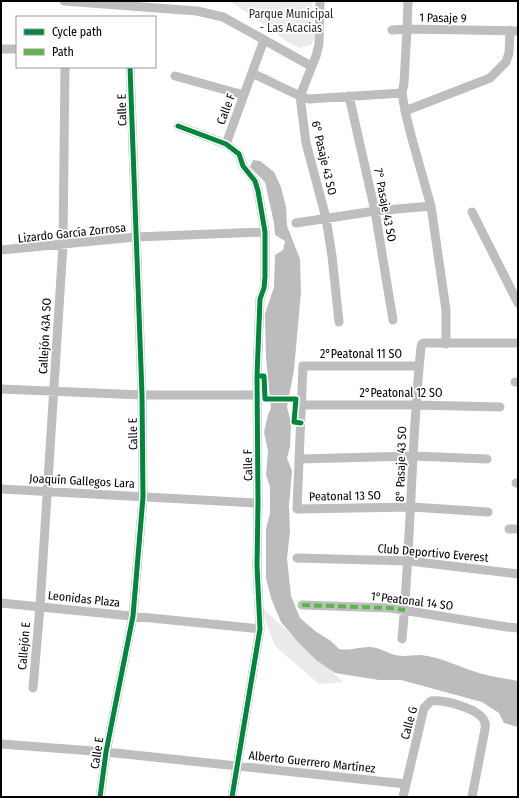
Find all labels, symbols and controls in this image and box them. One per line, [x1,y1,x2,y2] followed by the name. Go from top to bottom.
[249,7,333,35] park label: Parque Municipal - Las Acacias
[419,11,467,25] street label: 1 Pasaje 9
[16,16,156,68] legend
[52,25,102,39] text: Cycle path
[52,45,74,59] text: Path
[214,91,239,126] street label: Calle F
[114,93,130,126] street label: Calle E
[309,120,339,196] street label: 6° Pasaje 43 SO
[371,167,399,243] street label: 7° Pasaje 43 SO
[17,220,127,246] street label: Lizardo García Zorrosa
[36,298,54,374] street label: Callejón 43A SO
[320,347,402,361] street label: 2°Peatonal 11 SO
[360,386,442,400] street label: 2°Peatonal 12 SO
[126,417,140,450] street label: Calle E
[393,426,409,502] street label: 8° Pasaje 43 SO
[241,448,255,481] street label: Calle F
[29,471,135,491] street label: Joaquín Gallegos Lara
[309,488,381,504] street label: Peatonal 13 SO
[377,541,489,565] street label: Club Deportivo Everest
[47,588,121,610] street label: Leonidas Plaza
[370,589,454,613] street label: 1°Peatonal 14 SO
[15,621,33,671] street label: Callejón E
[398,705,420,741] street label: Calle G
[88,736,107,770] street label: Calle E
[248,748,376,776] street label: Alberto Guerrero Martínez

